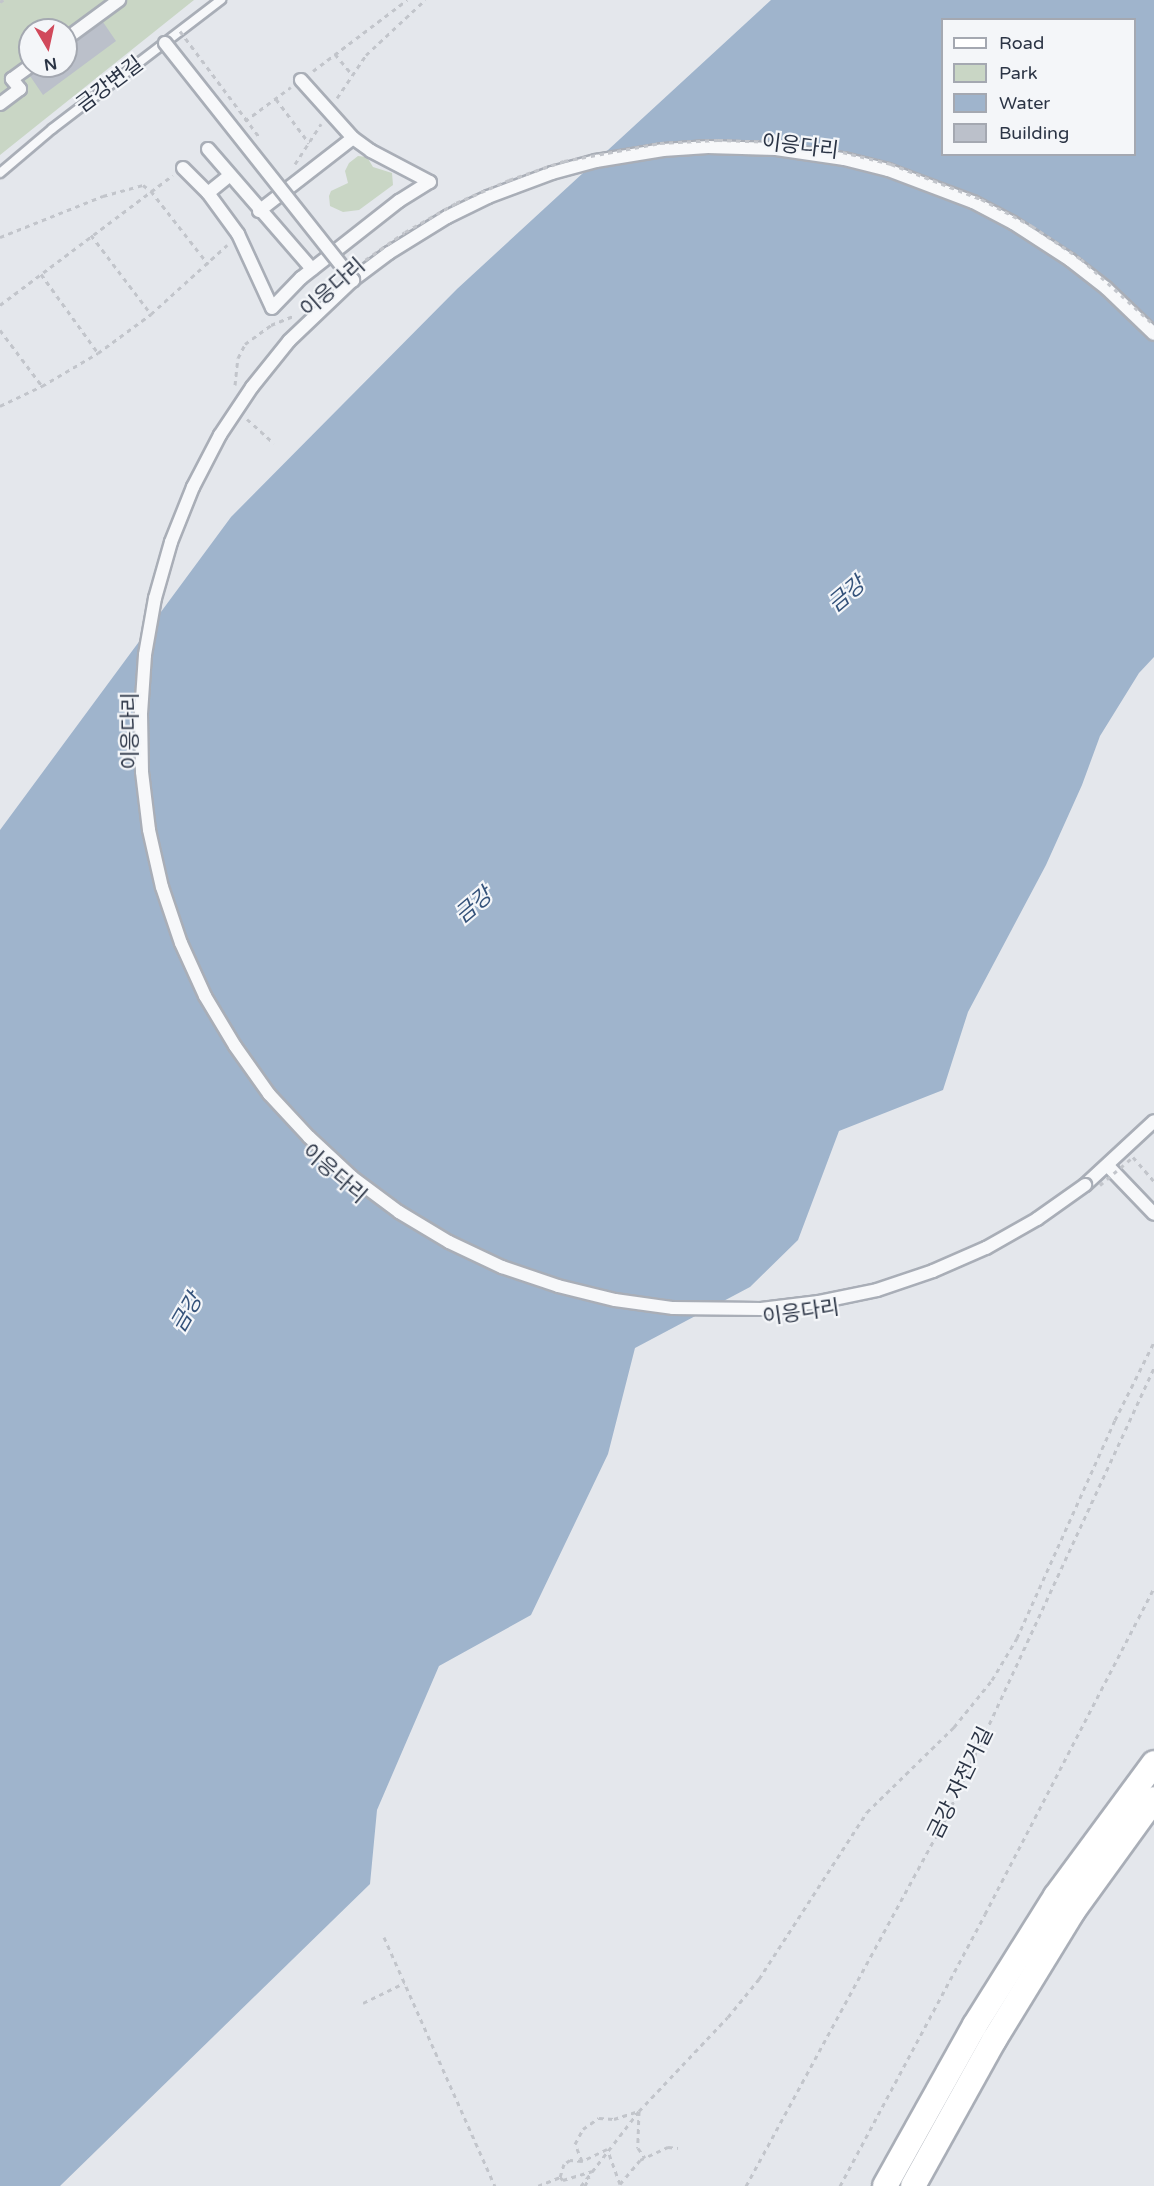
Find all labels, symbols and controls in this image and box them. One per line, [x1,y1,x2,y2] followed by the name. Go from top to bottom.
[18,18,78,78] north arrow
[941,18,1136,156] legend
[999,32,1044,54] text: Road
[72,52,148,118] street label: 금강변길
[43,53,58,75] text: N
[999,62,1037,84] text: Park
[999,92,1050,114] text: Water
[999,122,1069,144] text: Building
[760,130,840,164] street label: 이응다리
[296,253,370,323] street label: 이응다리
[823,572,871,618] water label: 금강
[118,692,144,770] street label: 이응다리
[450,883,498,929] water label: 금강
[297,1139,371,1209] street label: 이응다리
[165,1289,209,1337] water label: 금강
[761,1295,841,1331] street label: 이응다리
[923,1723,999,1843] street label: 금강 자전거길

